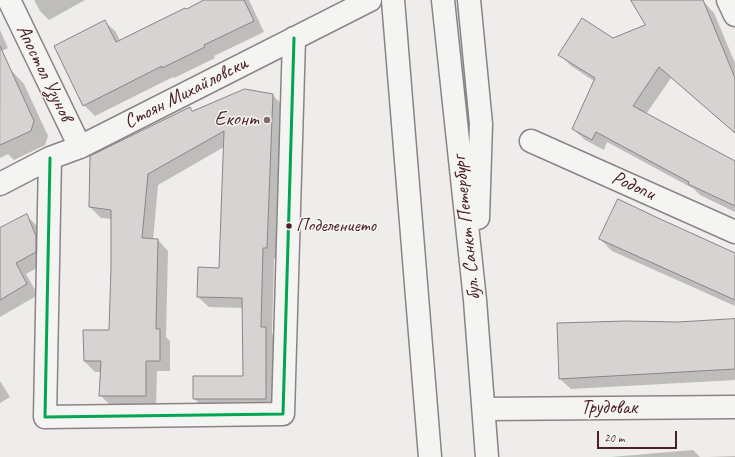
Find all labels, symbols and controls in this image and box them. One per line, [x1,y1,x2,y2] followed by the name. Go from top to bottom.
[10,21,78,125] street label: Апостол Узунов
[120,52,252,134] street label: Стоян Михайловски
[214,108,259,132] place label: Еконт
[262,115,272,125] marker: Еконт
[447,155,487,301] street label: бул. Санкт Петербург
[608,166,658,206] street label: Родопи
[296,215,376,237] place label: Поделението
[284,221,294,231] marker: Поделението
[581,396,637,420] street label: Трудовак
[599,423,679,449] scale bar
[604,430,624,446] text: 20 m

